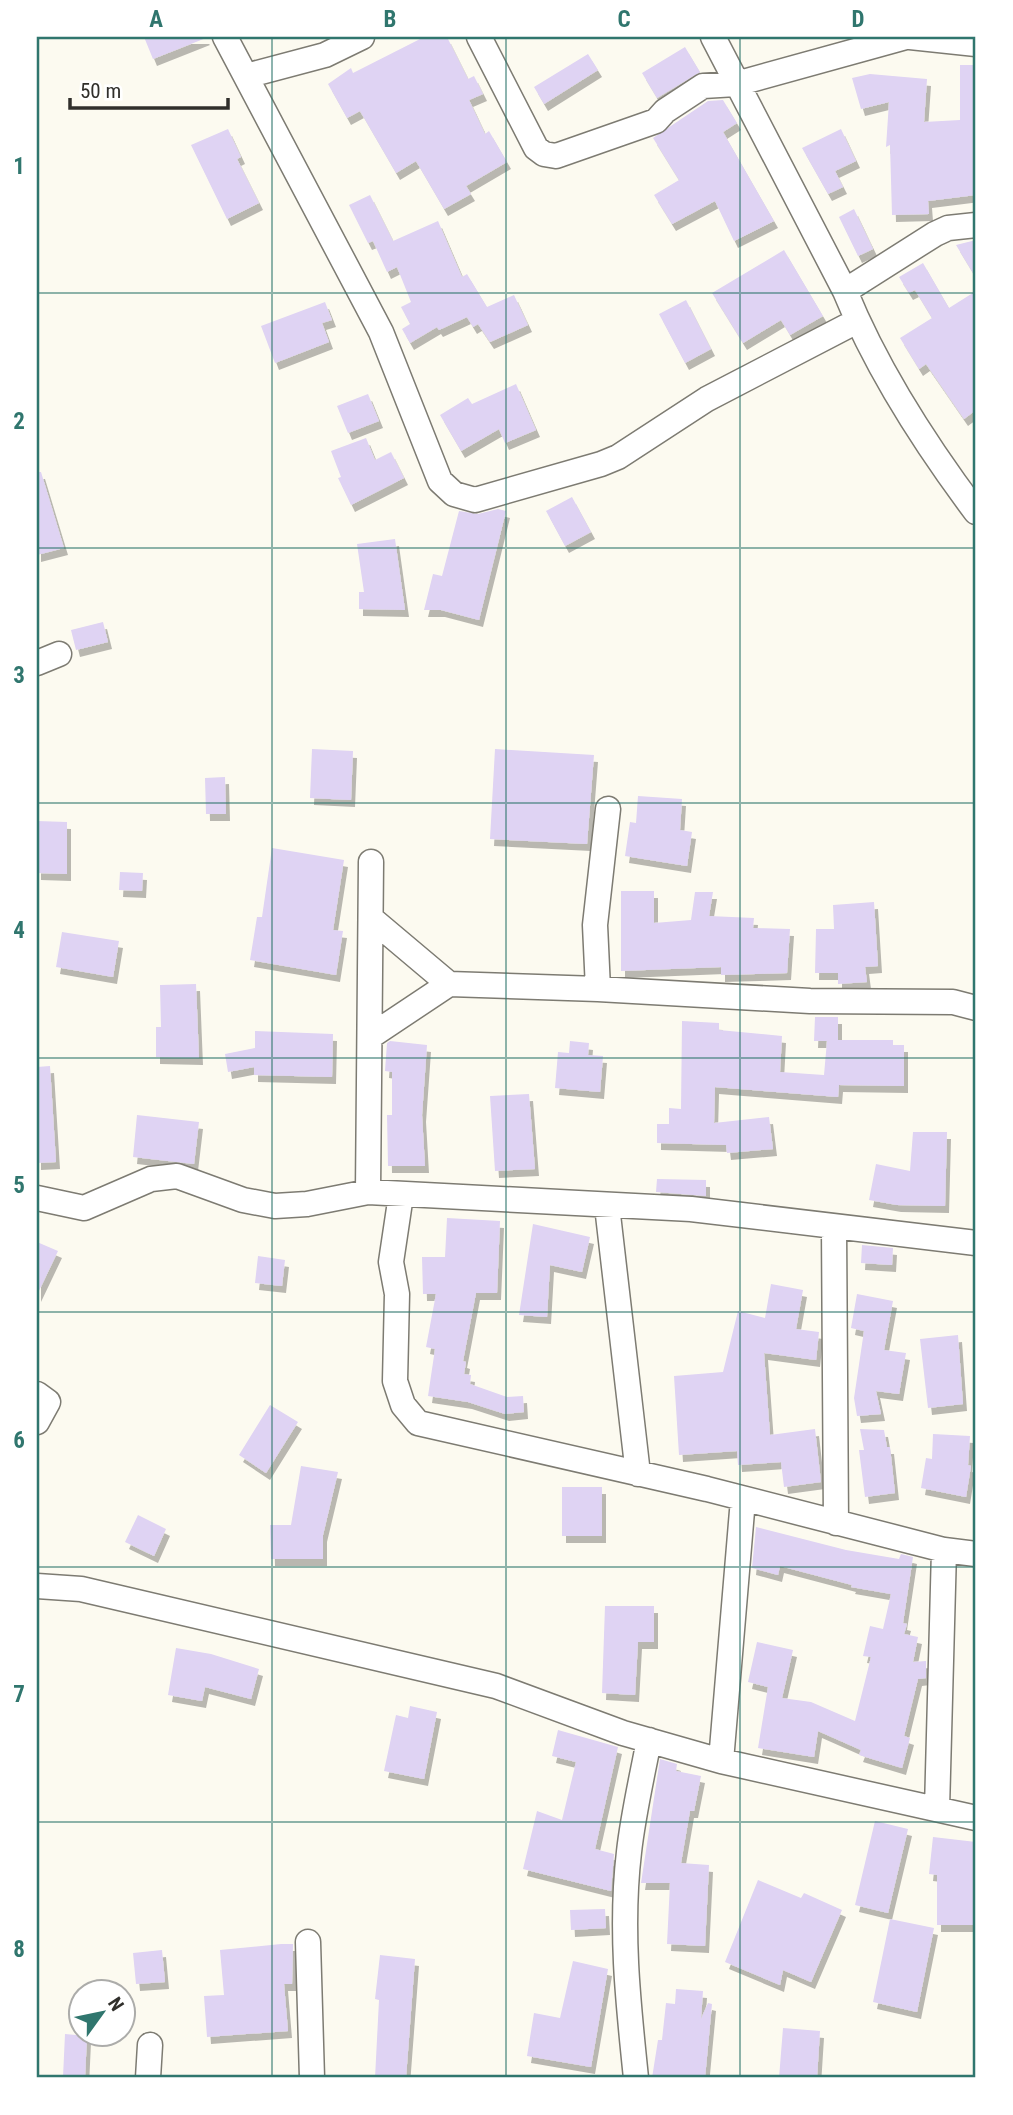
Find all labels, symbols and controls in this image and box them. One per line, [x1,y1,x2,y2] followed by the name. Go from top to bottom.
[149,6,163,33] text: A
[384,6,396,33] text: B
[617,6,631,33] text: C
[852,6,865,33] text: D
[70,66,228,110] scale bar
[80,79,121,103] text: 50 m
[13,153,25,180] text: 1
[13,408,25,435] text: 2
[13,662,25,689] text: 3
[13,917,25,944] text: 4
[13,1172,25,1199] text: 5
[13,1427,25,1454] text: 6
[13,1681,25,1708] text: 7
[13,1936,25,1963] text: 8
[66,1979,136,2048] north arrow
[103,1993,129,2015] text: N

